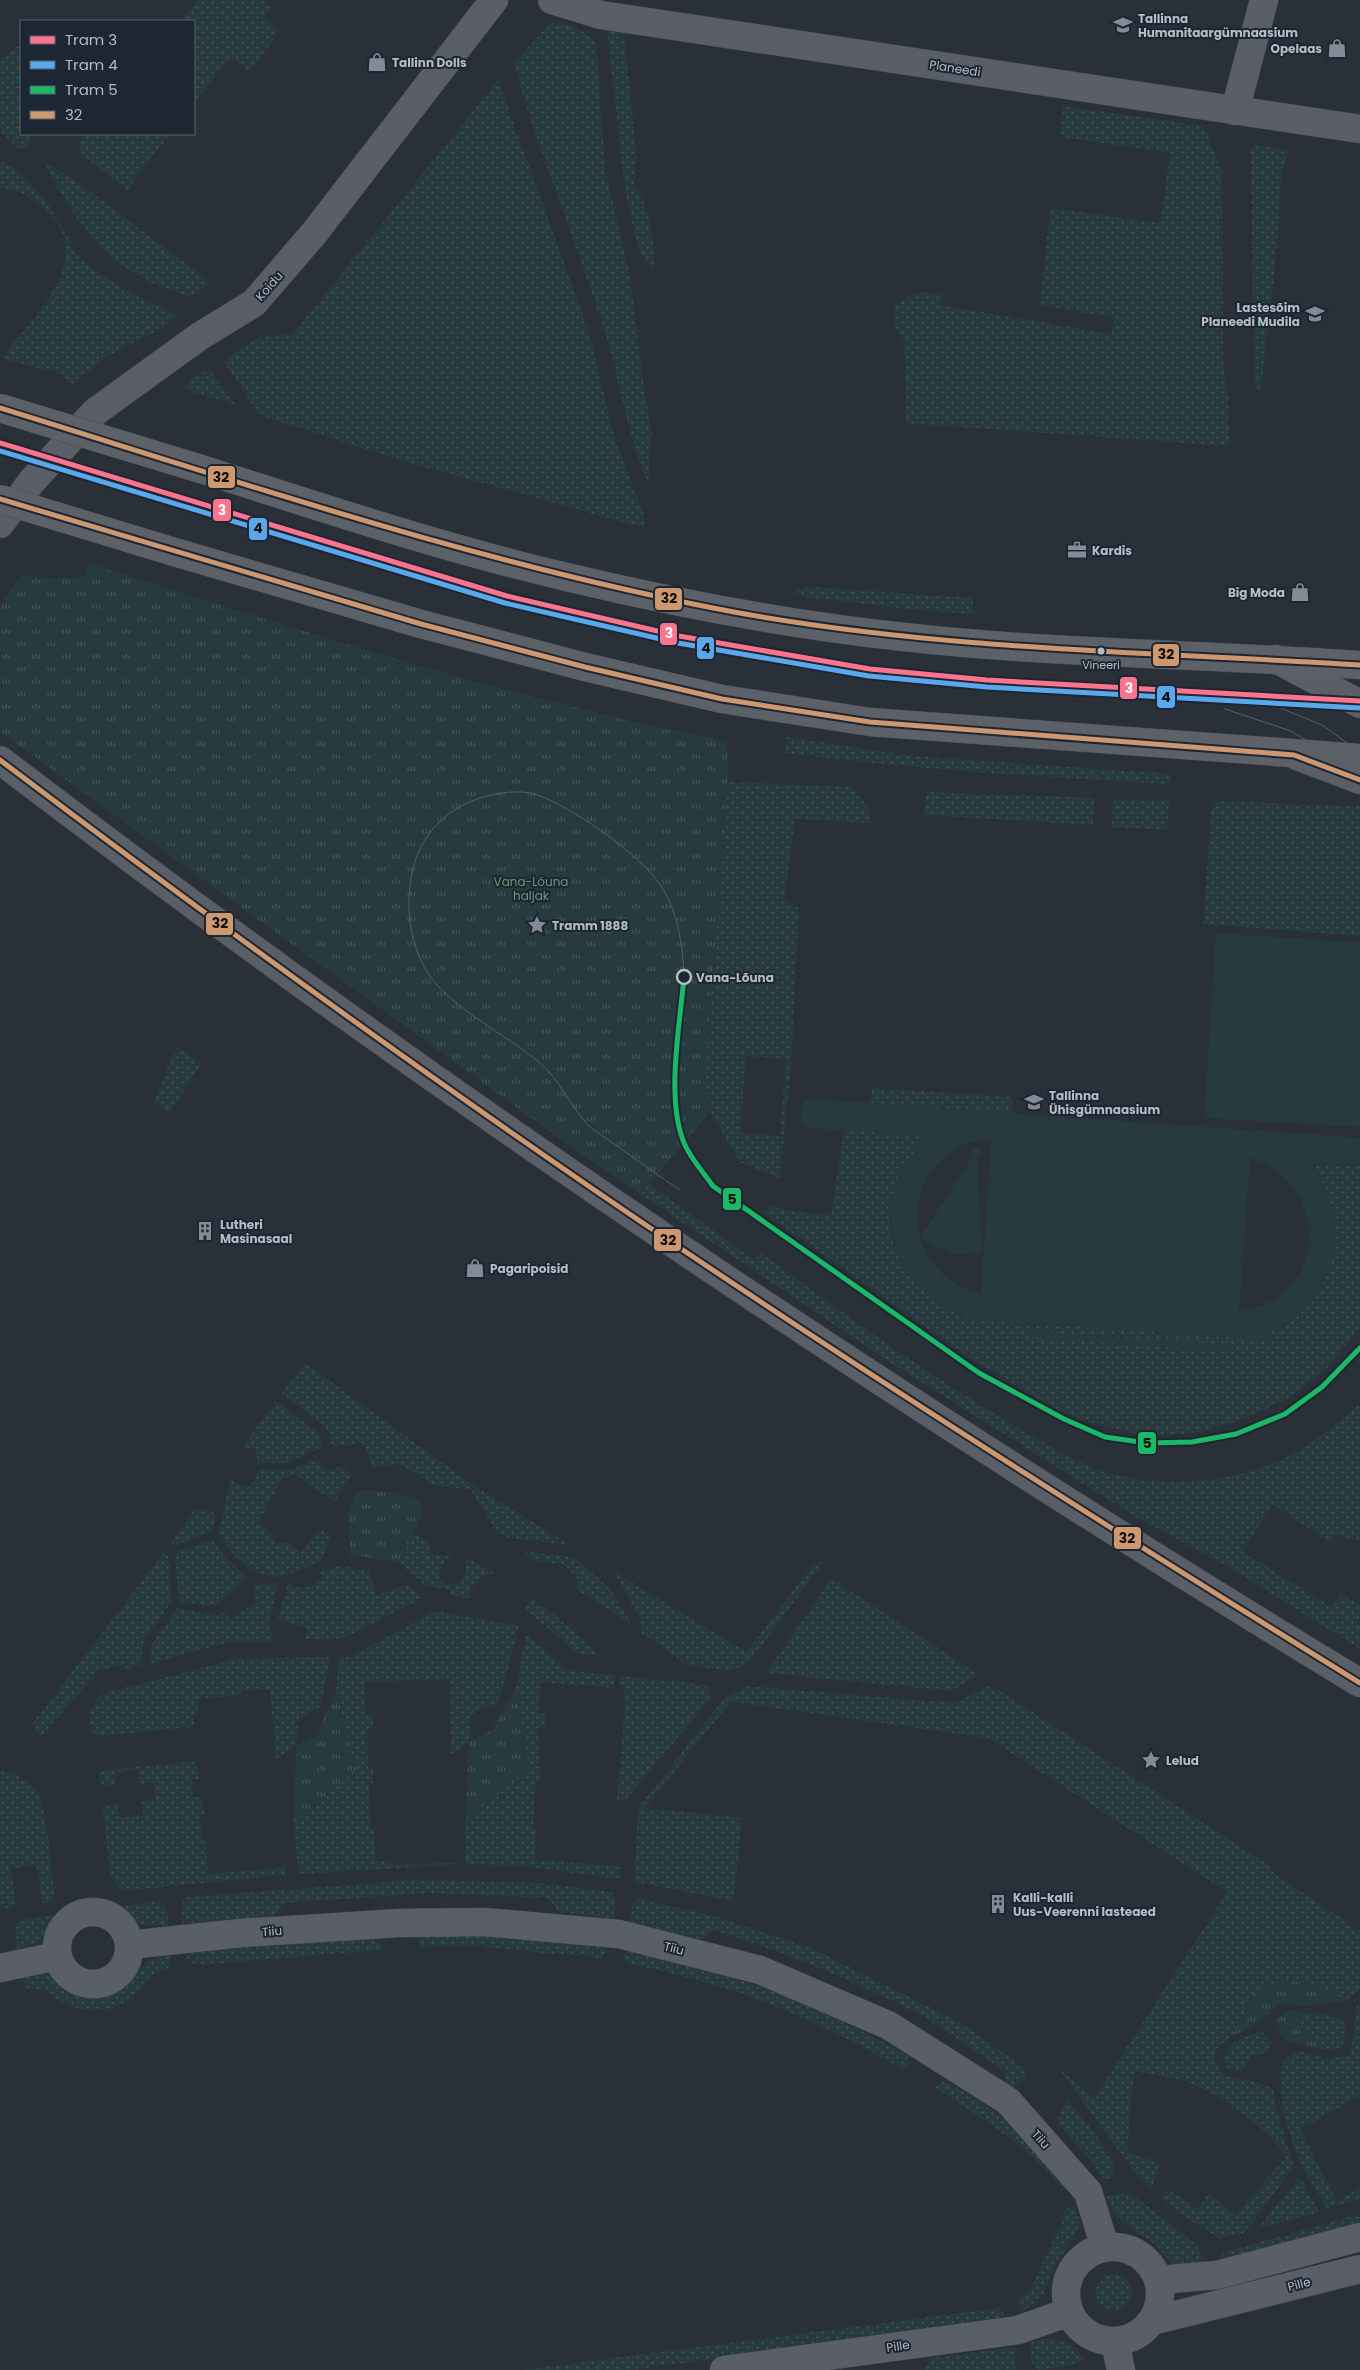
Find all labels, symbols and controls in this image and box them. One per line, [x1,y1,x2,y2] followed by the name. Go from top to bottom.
[1138,10,1298,41] place label: Tallinna Humanitaargümnaasium
[1112,14,1134,36] school or university icon: Tallinna Humanitaargümnaasium
[20,20,195,135] legend
[65,29,117,50] text: Tram 3
[1326,37,1348,59] shop icon: Opelaas
[1270,40,1322,57] place label: Opelaas
[366,51,388,73] shop icon: Tallinn Dolls
[65,54,118,75] text: Tram 4
[392,54,467,71] place label: Tallinn Dolls
[928,56,982,80] street label: Planeedi
[65,79,118,100] text: Tram 5
[65,104,82,125] text: 32
[252,268,286,304] street label: Koidu
[1201,299,1300,330] place label: Lastesõim Planeedi Mudila
[1304,303,1326,325] school or university icon: Lastesõim Planeedi Mudila
[207,465,236,489] line badge: 32
[213,467,229,487] text: 32
[212,498,232,522] line badge: 3
[218,500,226,520] text: 3
[248,517,268,541] line badge: 4
[253,518,263,538] text: 4
[1066,539,1088,561] office icon: Kardis
[1092,542,1132,559] place label: Kardis
[1289,581,1311,603] shop icon: Big Moda
[1228,584,1285,601] place label: Big Moda
[654,587,683,611] line badge: 32
[661,588,677,608] text: 32
[659,622,678,646] line badge: 3
[665,623,673,643] text: 3
[696,636,715,660] line badge: 4
[701,638,711,658] text: 4
[1152,643,1180,667] line badge: 32
[1158,644,1174,664] text: 32
[1096,646,1106,656] marker: Vineeri
[1082,657,1120,673] place label: Vineeri
[1119,676,1138,700] line badge: 3
[1125,678,1133,698] text: 3
[1156,685,1176,709] line badge: 4
[1161,687,1171,707] text: 4
[494,873,568,904] park label: Vana-Lõuna haljak
[205,912,234,936] line badge: 32
[212,913,228,933] text: 32
[526,914,548,936] place icon: Tramm 1888
[552,917,628,934] place label: Tramm 1888
[676,969,692,985] marker: Vana-Lõuna
[696,969,774,986] place label: Vana-Lõuna
[1049,1087,1160,1118] place label: Tallinna Ühisgümnaasium
[1023,1091,1045,1113] school or university icon: Tallinna Ühisgümnaasium
[722,1187,742,1211] line badge: 5
[727,1189,737,1209] text: 5
[220,1216,292,1247] place label: Lutheri Masinasaal
[194,1220,216,1242] building icon: Lutheri Masinasaal
[653,1228,682,1252] line badge: 32
[660,1230,676,1250] text: 32
[464,1257,486,1279] shop icon: Pagaripoisid
[490,1260,568,1277] place label: Pagaripoisid
[1137,1431,1157,1455] line badge: 5
[1142,1433,1152,1453] text: 5
[1113,1526,1142,1550] line badge: 32
[1119,1528,1135,1548] text: 32
[1140,1749,1162,1771] place icon: Lelud
[1166,1752,1199,1769] place label: Lelud
[1013,1889,1156,1920] place label: Kalli-kalli Uus-Veerenni lasteaed
[987,1893,1009,1915] building icon: Kalli-kalli Uus-Veerenni lasteaed
[261,1922,283,1940] street label: Tiiu
[662,1937,686,1959] street label: Tiiu
[1028,2126,1054,2152] street label: Tiiu
[1286,2273,1312,2295] street label: Pille
[885,2336,911,2356] street label: Pille

